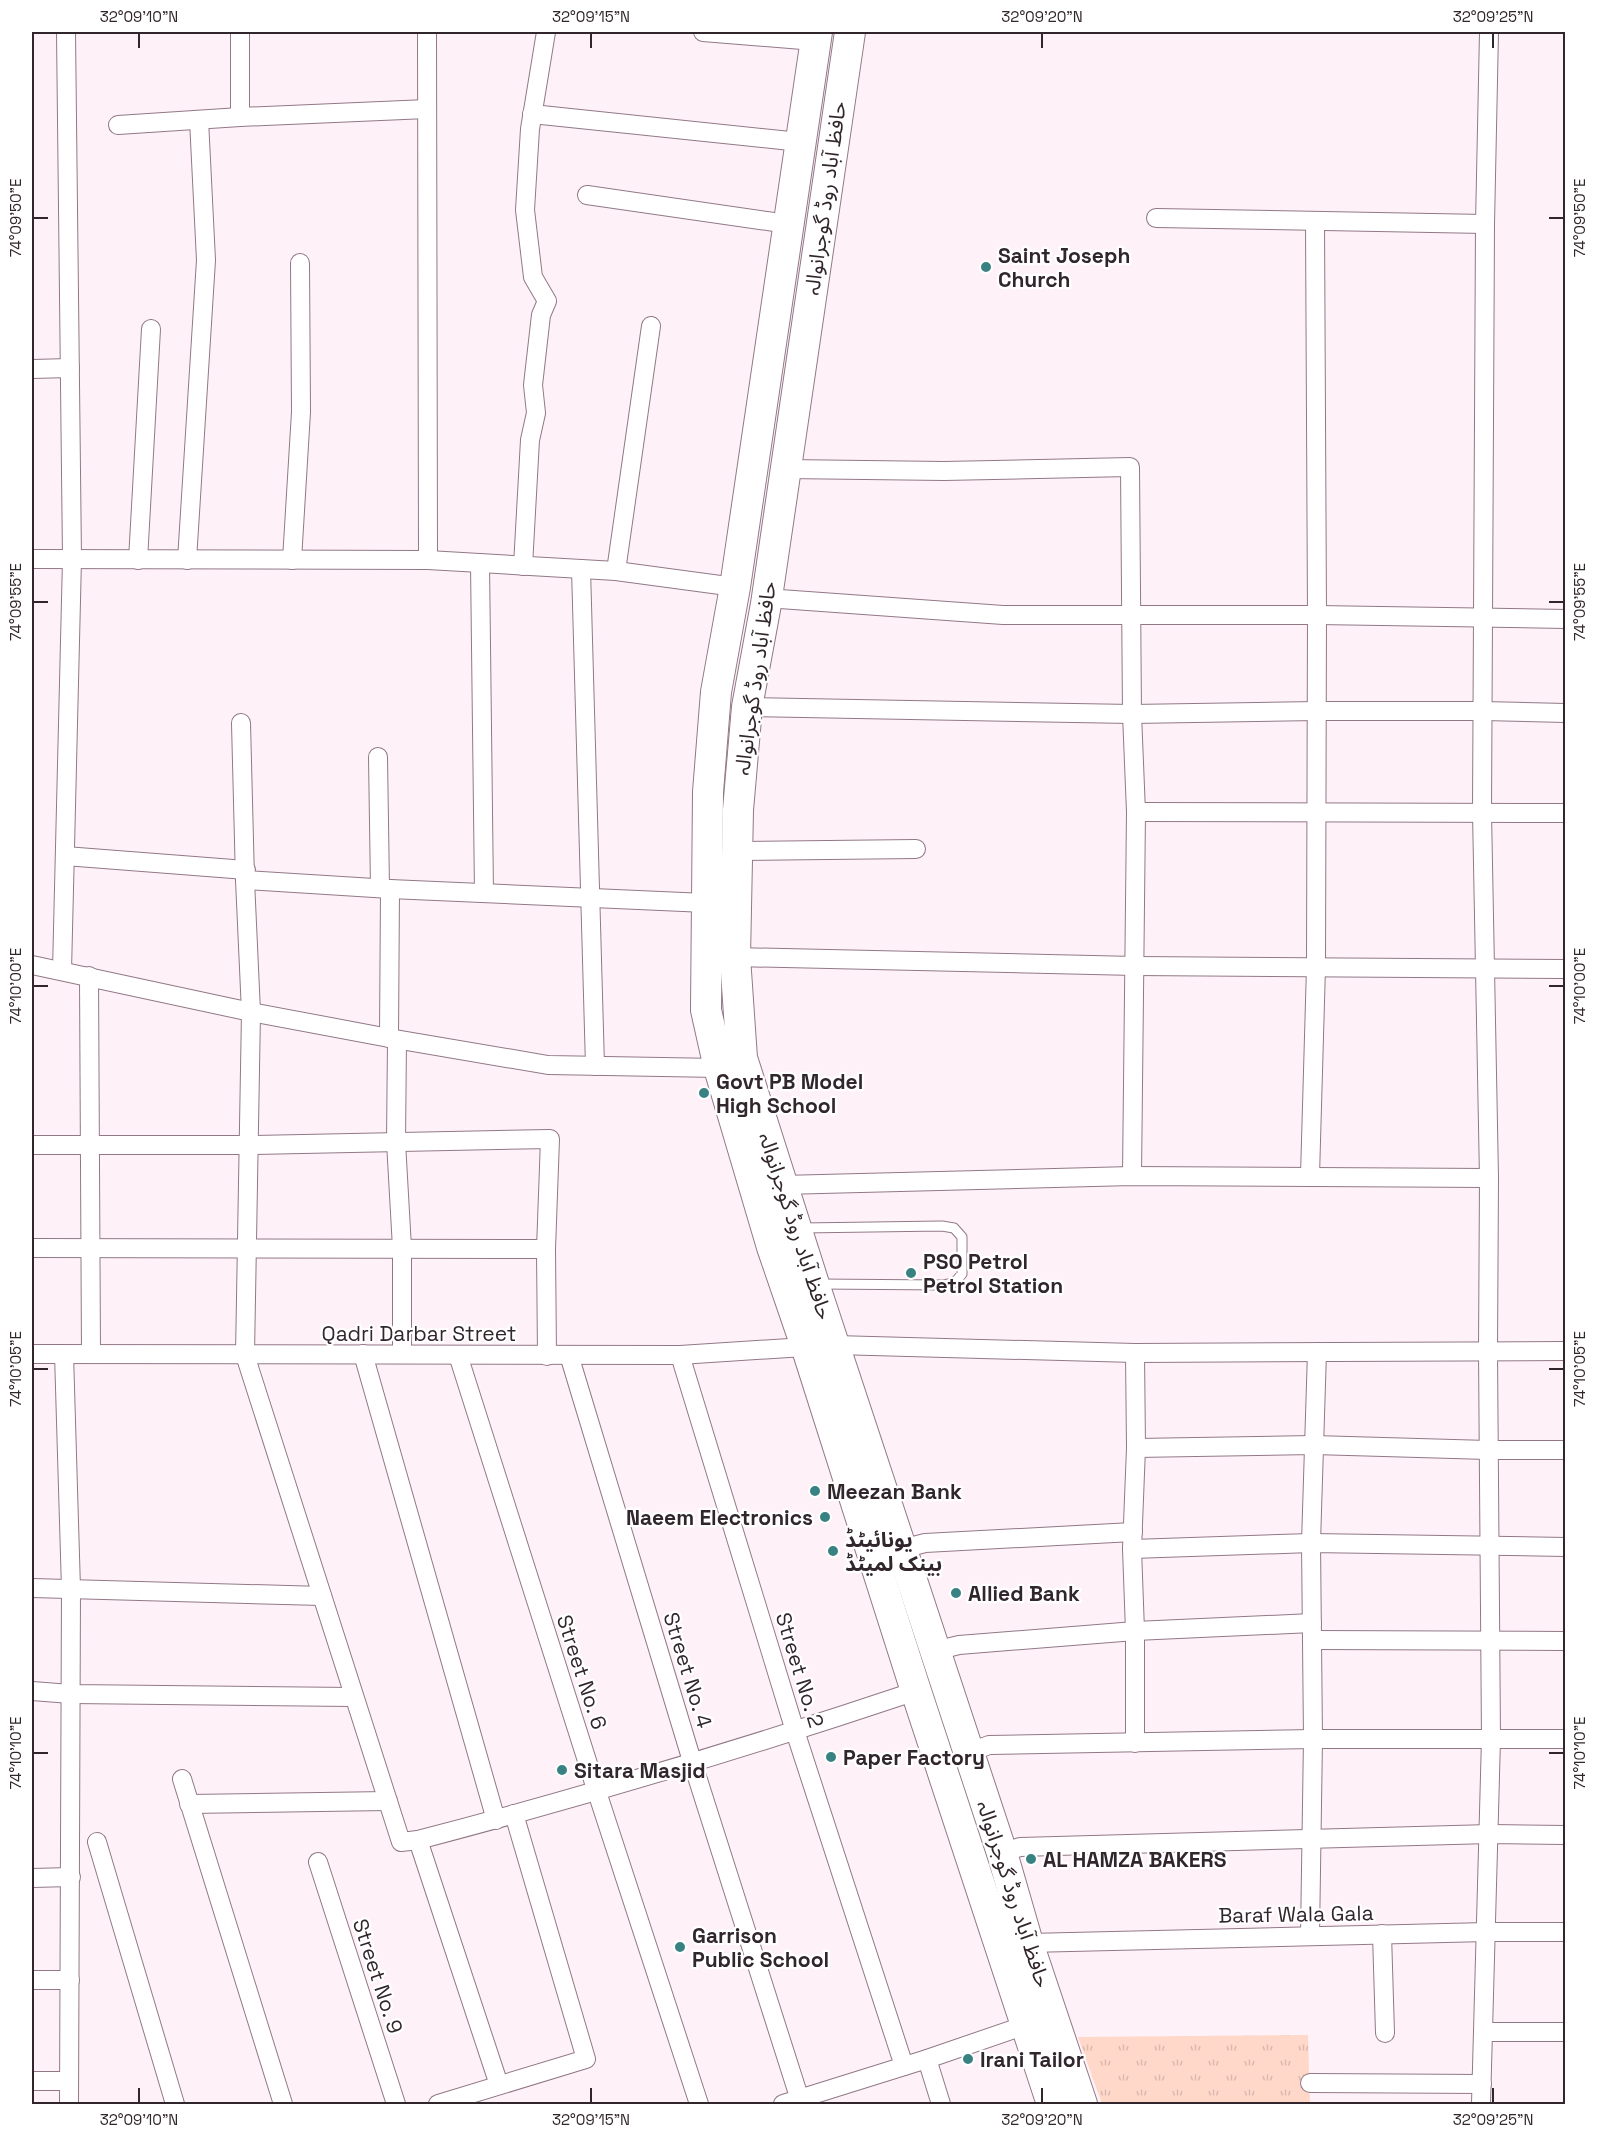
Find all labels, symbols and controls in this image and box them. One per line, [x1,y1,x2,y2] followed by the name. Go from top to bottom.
[100,7,178,26] text: 32°09'10"N
[552,7,630,26] text: 32°09'15"N
[1001,7,1083,26] text: 32°09'20"N
[1453,7,1533,26] text: 32°09'25"N
[798,100,852,296] street label: حافظ آباد روڈ گوجرانوالہ
[6,179,25,257] text: 74°09'50"E
[1570,179,1589,257] text: 74°09'50"E
[998,242,1130,293] place label: Saint Joseph Church
[979,260,993,274] marker: Saint Joseph Church
[6,563,25,641] text: 74°09'55"E
[1570,563,1589,641] text: 74°09'55"E
[728,580,782,776] street label: حافظ آباد روڈ گوجرانوالہ
[6,948,25,1024] text: 74°10'00"E
[1570,948,1589,1024] text: 74°10'00"E
[716,1068,863,1119] place label: Govt PB Model High School
[697,1086,711,1100] marker: Govt PB Model High School
[753,1129,839,1323] street label: حافظ آباد روڈ گوجرانوالہ
[923,1248,1063,1299] place label: PSO Petrol Petrol Station
[904,1266,918,1280] marker: PSO Petrol Petrol Station
[322,1320,516,1347] street label: Qadri Darbar Street
[6,1331,25,1407] text: 74°10'05"E
[1570,1331,1589,1407] text: 74°10'05"E
[827,1478,962,1505] place label: Meezan Bank
[808,1484,822,1498] marker: Meezan Bank
[626,1504,813,1531] place label: Naeem Electronics
[818,1510,832,1524] marker: Naeem Electronics
[845,1526,942,1577] place label: یونائیٹڈ بینک لمیٹڈ
[826,1544,840,1558] marker: یونائیٹڈ بینک لمیٹڈ
[968,1580,1080,1607] place label: Allied Bank
[949,1586,963,1600] marker: Allied Bank
[658,1609,718,1731] street label: Street No. 4
[770,1609,830,1731] street label: Street No. 2
[551,1611,613,1733] street label: Street No. 6
[6,1716,25,1790] text: 74°10'10"E
[1570,1716,1589,1790] text: 74°10'10"E
[843,1744,985,1771] place label: Paper Factory
[824,1750,838,1764] marker: Paper Factory
[574,1757,706,1784] place label: Sitara Masjid
[555,1763,569,1777] marker: Sitara Masjid
[971,1797,1057,1991] street label: حافظ آباد روڈ گوجرانوالہ
[1043,1846,1227,1873] place label: AL HAMZA BAKERS
[1024,1852,1038,1866] marker: AL HAMZA BAKERS
[1218,1899,1374,1929] street label: Baraf Wala Gala
[347,1915,409,2037] street label: Street No. 9
[692,1922,829,1973] place label: Garrison Public School
[673,1940,687,1954] marker: Garrison Public School
[980,2046,1084,2073] place label: Irani Tailor
[961,2052,975,2066] marker: Irani Tailor
[100,2110,178,2129] text: 32°09'10"N
[552,2110,630,2129] text: 32°09'15"N
[1001,2110,1083,2129] text: 32°09'20"N
[1453,2110,1533,2129] text: 32°09'25"N

